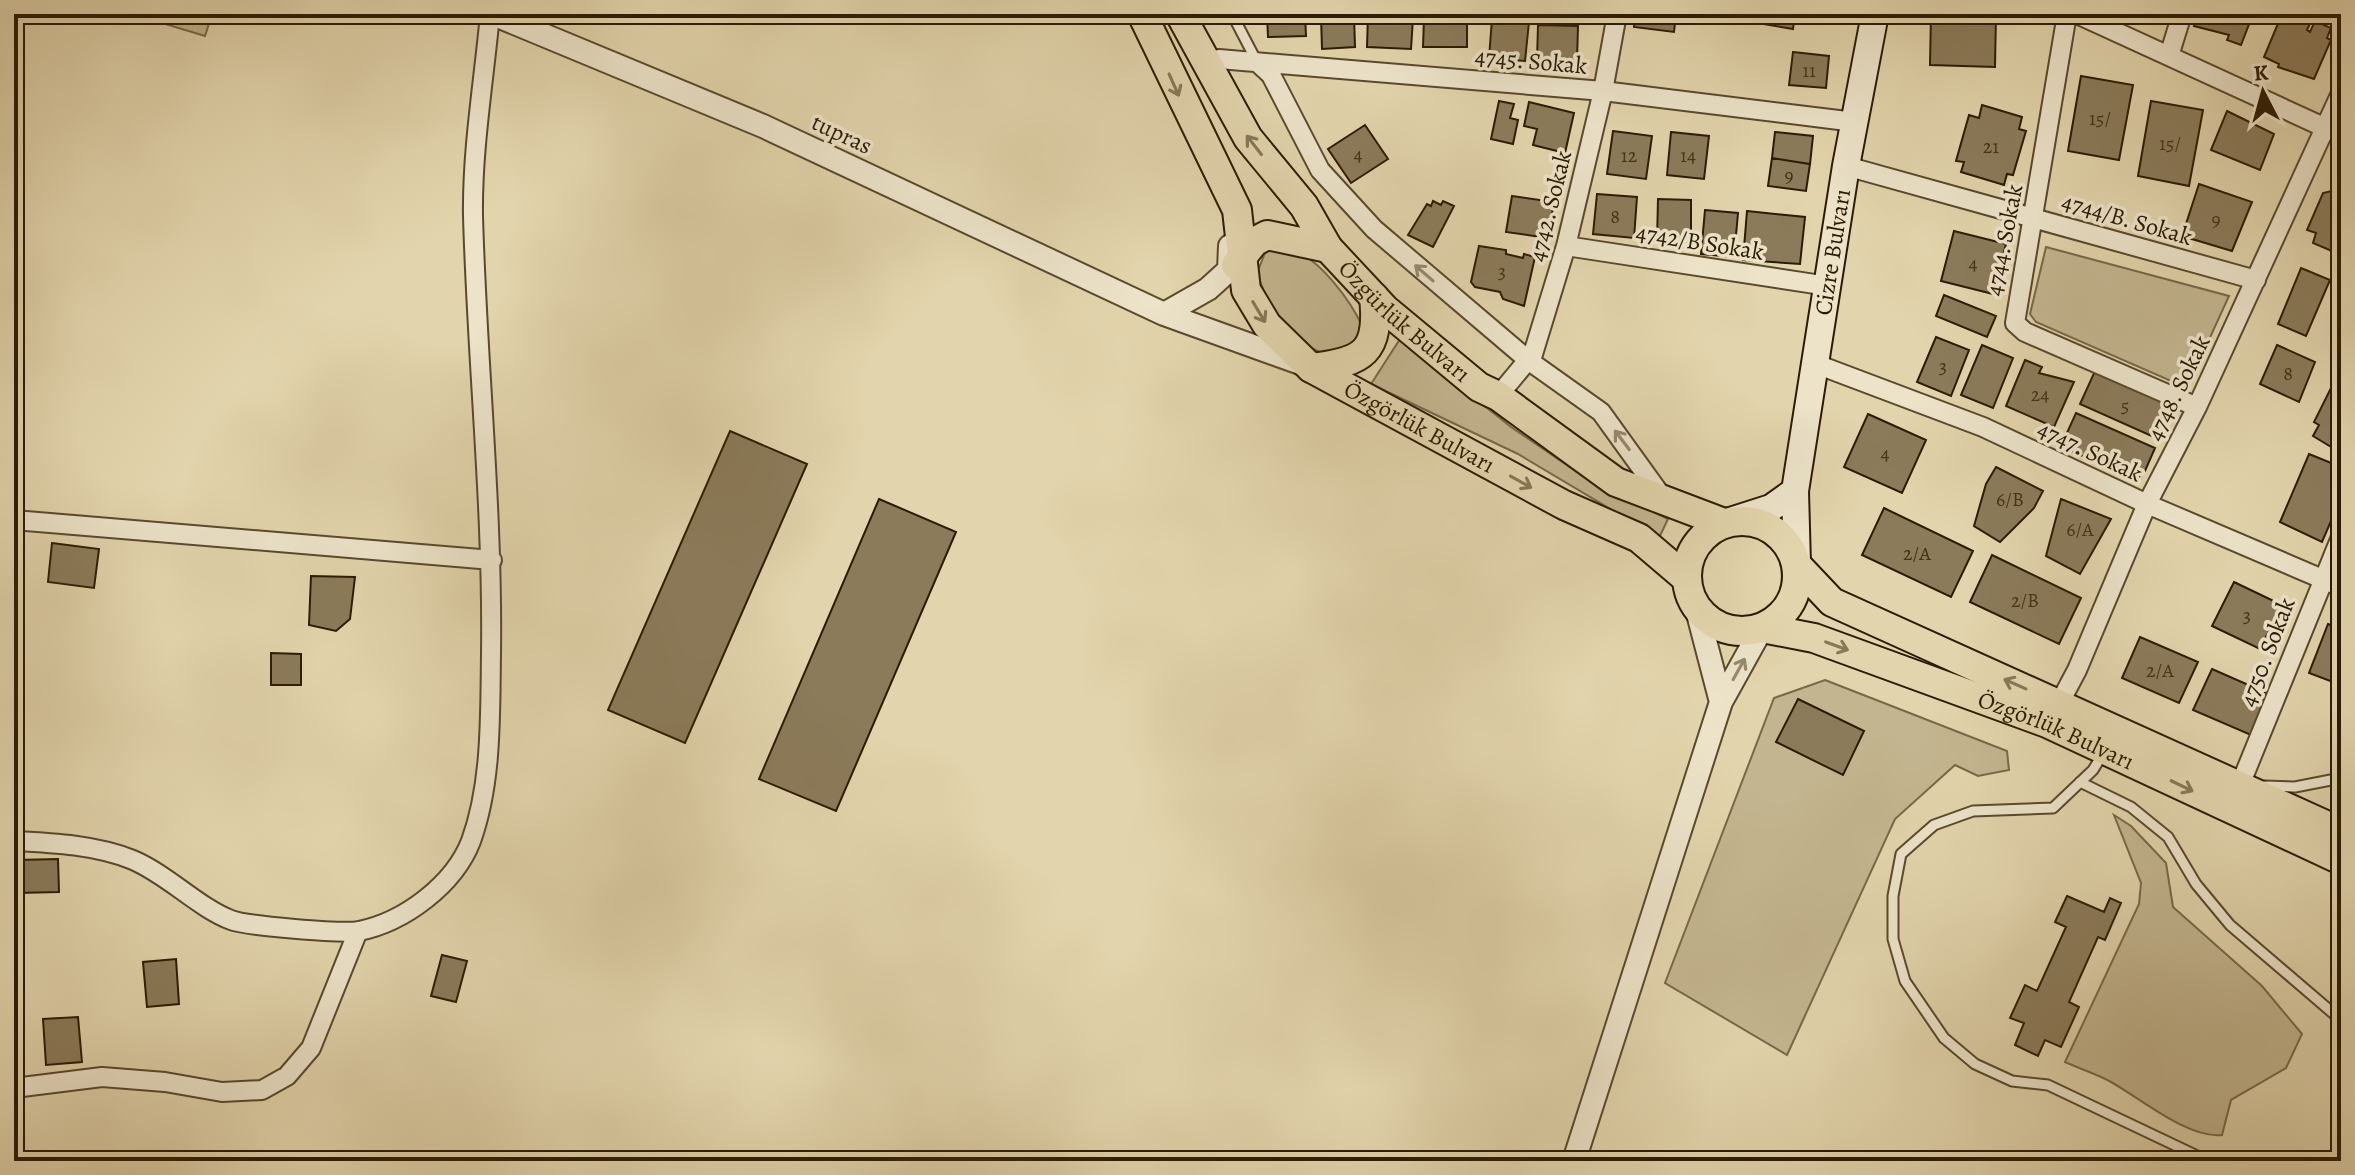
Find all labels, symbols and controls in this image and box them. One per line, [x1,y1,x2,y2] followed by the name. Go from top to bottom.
[1474,40,1588,82] street label: 4745. Sokak
[2223,52,2303,132] north arrow
[1802,57,1816,84] house number: 11
[2252,57,2270,89] text: K
[1167,73,1182,97] one-way arrow
[2089,105,2111,132] house number: 15/
[807,106,877,162] street label: tupras
[2159,130,2181,157] house number: 15/
[1983,133,1999,160] house number: 21
[1246,135,1263,156] one-way arrow
[1353,141,1363,168] house number: 4
[1621,142,1638,169] house number: 12
[1680,142,1696,169] house number: 14
[1521,147,1579,265] street label: 4742. Sokak
[1784,162,1794,189] house number: 9
[1978,181,2031,299] street label: 4744. Sokak
[2058,185,2196,253] street label: 4744/B. Sokak
[1807,186,1858,317] street label: Cizre Bulvarı
[1610,203,1620,230] house number: 8
[2211,206,2221,233] house number: 9
[1634,216,1766,268] street label: 4742/B Sokak
[1968,250,1978,277] house number: 4
[1331,253,1477,389] street label: Özgürlük Bulvarı
[1498,258,1506,285] house number: 3
[1415,264,1435,282] one-way arrow
[1251,300,1267,323] one-way arrow
[2139,330,2217,446] street label: 4748. Sokak
[1939,353,1947,380] house number: 3
[2283,360,2293,387] house number: 8
[1338,373,1501,481] street label: Özgörlük Bulvarı
[2031,381,2049,408] house number: 24
[2121,392,2129,419] house number: 5
[2032,413,2148,489] street label: 4747. Sokak
[1613,430,1630,452] one-way arrow
[1880,440,1890,467] house number: 4
[1509,475,1533,490] one-way arrow
[1996,486,2024,513] house number: 6/B
[2066,516,2094,543] house number: 6/A
[1903,540,1931,567] house number: 2/A
[2011,587,2039,614] house number: 2/B
[2232,593,2302,711] street label: 4750. Sokak
[2243,602,2251,629] house number: 3
[1824,640,1849,655] one-way arrow
[2146,657,2174,684] house number: 2/A
[1732,658,1748,681] one-way arrow
[2003,676,2027,691] one-way arrow
[1973,683,2139,777] street label: Özgörlük Bulvarı
[2170,779,2193,794] one-way arrow

